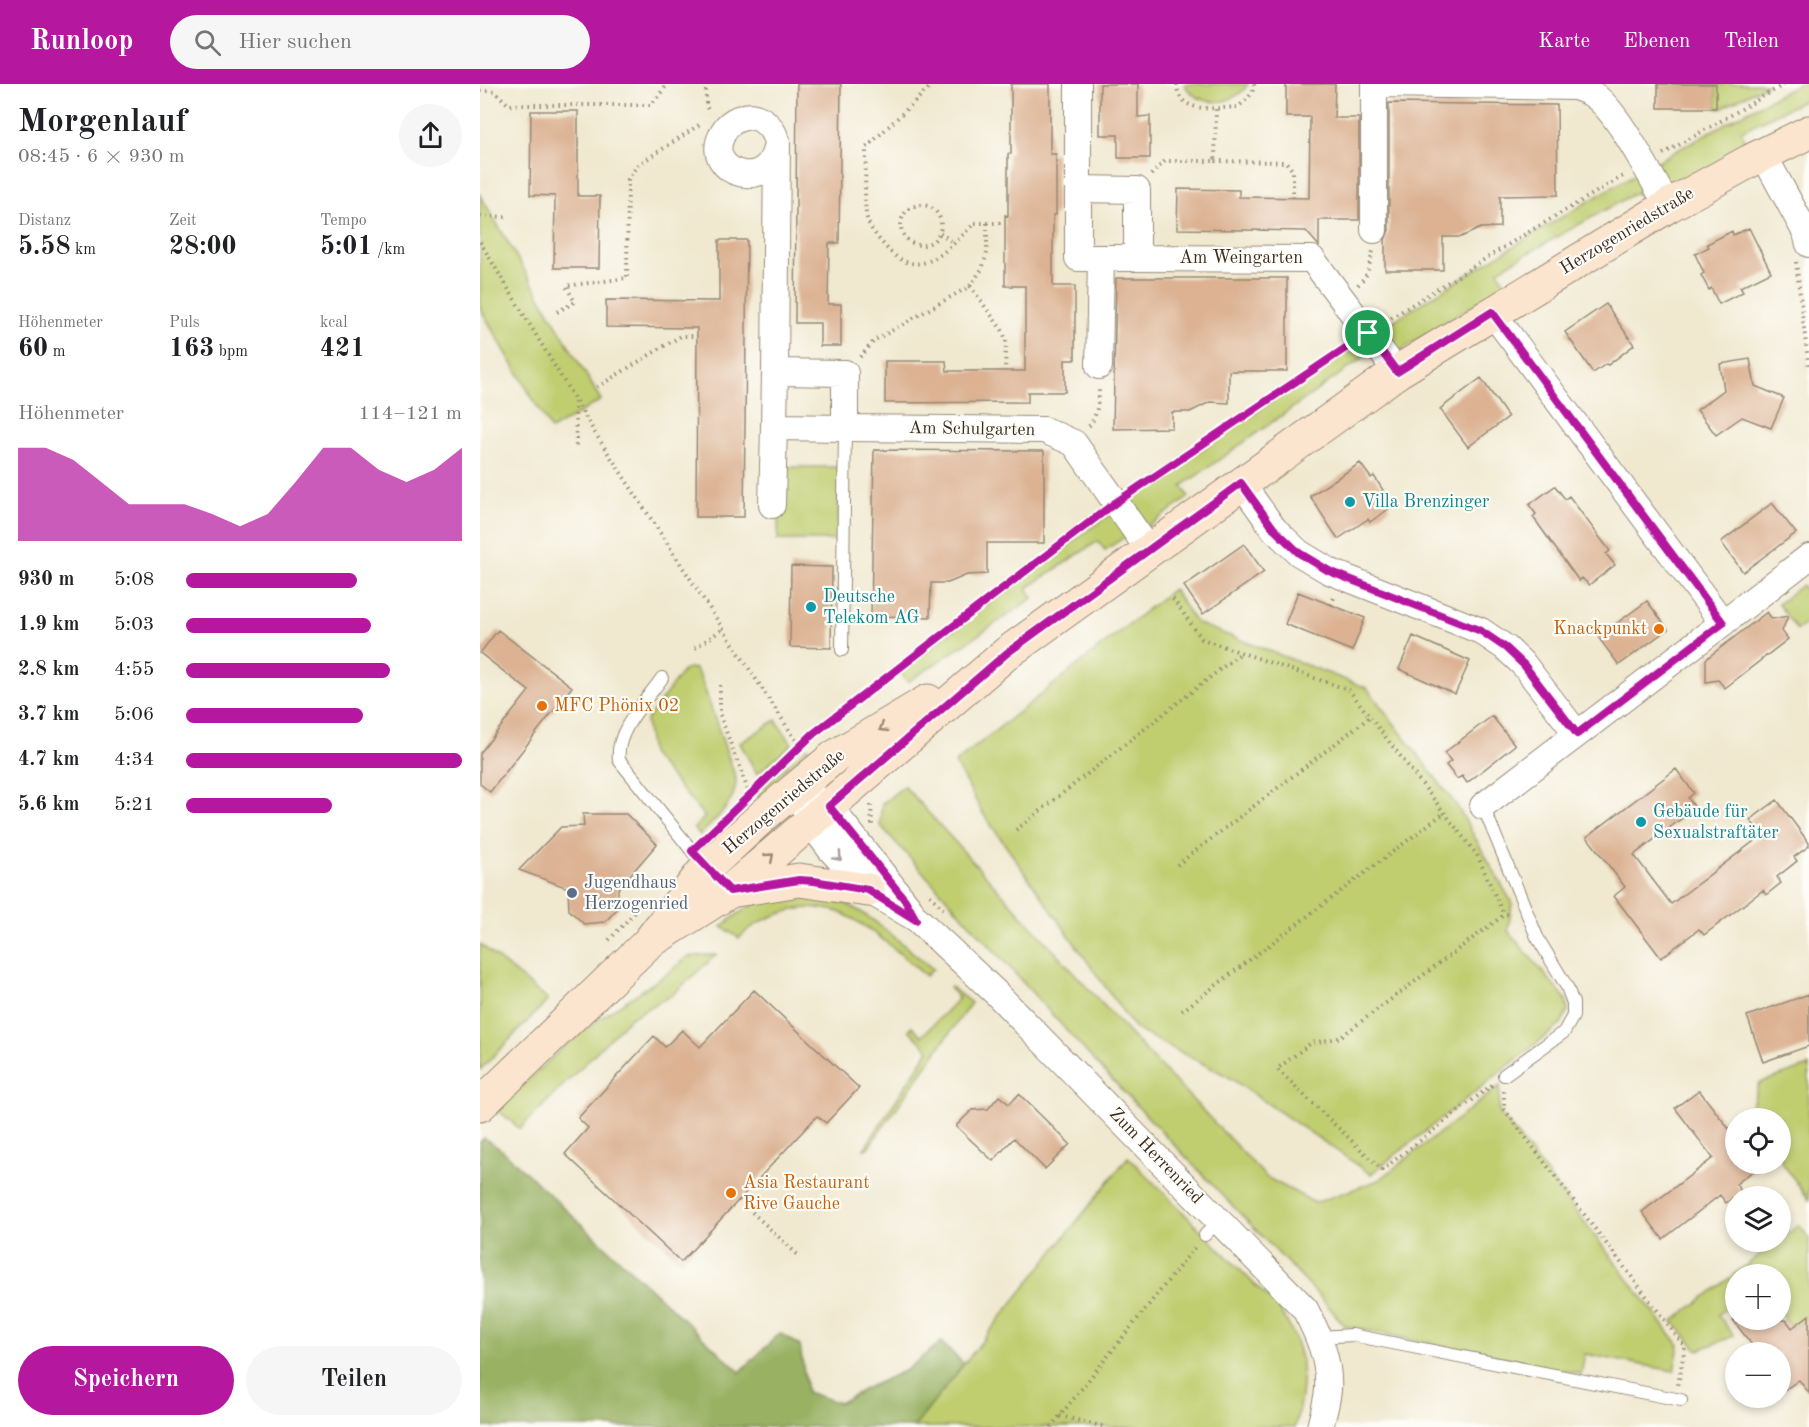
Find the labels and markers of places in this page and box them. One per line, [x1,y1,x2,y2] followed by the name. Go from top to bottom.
[1342,307,1393,358] pin
[1362,493,1490,511] place label: Villa Brenzinger
[1343,495,1357,509] marker: Villa Brenzinger
[823,588,920,627] place label: Deutsche Telekom AG
[804,600,818,614] marker: Deutsche Telekom AG
[1553,620,1647,638] place label: Knackpunkt
[1652,622,1666,636] marker: Knackpunkt
[554,697,679,715] place label: MFC Phönix 02
[535,699,549,713] marker: MFC Phönix 02
[1653,803,1779,842] place label: Gebäude für Sexualstraftäter
[1634,815,1648,829] marker: Gebäude für Sexualstraftäter
[584,874,688,913] place label: Jugendhaus Herzogenried
[565,886,579,900] marker: Jugendhaus Herzogenried
[743,1174,869,1213] place label: Asia Restaurant Rive Gauche
[724,1186,738,1200] marker: Asia Restaurant Rive Gauche

